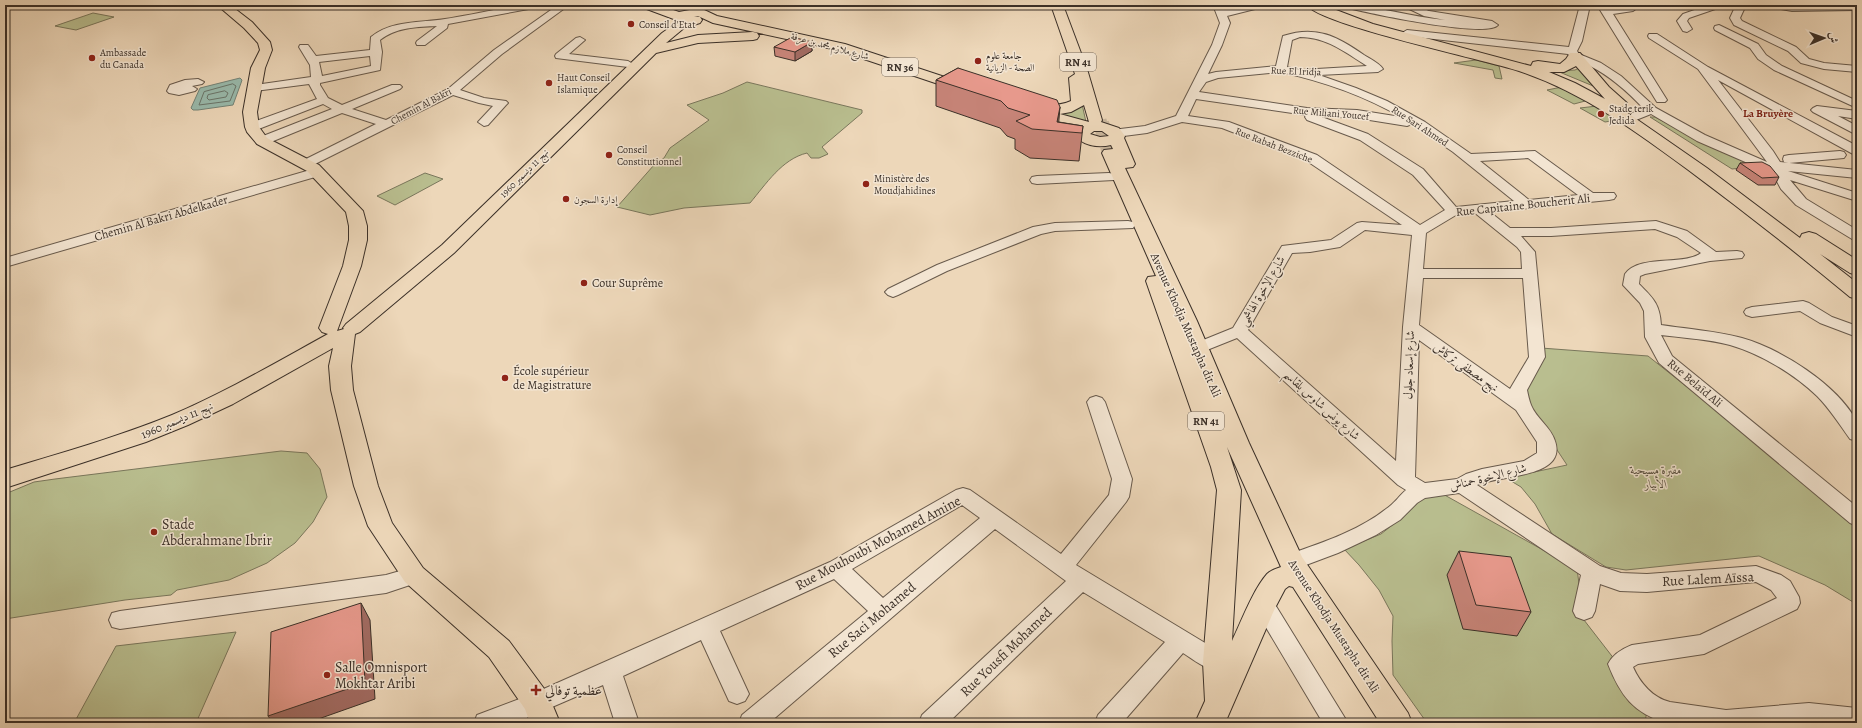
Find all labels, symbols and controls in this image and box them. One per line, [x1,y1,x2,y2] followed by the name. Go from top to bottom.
[639,18,696,31] place label: Conseil d'Etat
[1804,18,1844,58] north arrow
[626,19,636,29] marker: Conseil d'Etat
[789,29,871,66] street label: شارع ملازم محمد بن عرفة
[1826,32,1841,43] text: ش
[99,46,147,71] place label: Ambassade du Canada
[986,49,1035,74] place label: جامعة علوم الصحة - الزيانية
[87,53,97,63] marker: Ambassade du Canada
[1060,53,1096,71] road number: RN 41
[973,56,983,66] marker: جامعة علوم الصحة - الزيانية
[882,58,918,76] road number: RN 36
[1270,64,1322,78] street label: Rue El Iridja
[557,71,611,96] place label: Haut Conseil Islamique
[544,78,554,88] marker: Haut Conseil Islamique
[388,84,454,127] street label: Chemin Al Bakri
[1609,102,1654,127] place label: Stade terik Jedida
[1292,103,1371,123] street label: Rue Miliani Youcef
[1389,103,1451,150] street label: Rue Sari Ahmed
[1743,106,1793,121] district label: La Bruyère
[1596,109,1606,119] marker: Stade terik Jedida
[1234,124,1315,166] street label: Rue Rabah Bezziche
[617,143,682,168] place label: Conseil Constitutionnel
[497,146,554,202] street label: نهج 11 ديسمبر 1960
[604,150,614,160] marker: Conseil Constitutionnel
[874,172,936,197] place label: Ministère des Moudjahidines
[861,179,871,189] marker: Ministère des Moudjahidines
[1455,190,1591,220] street label: Rue Capitaine Boucherit Ali
[92,191,230,245] street label: Chemin Al Bakri Abdelkader
[574,193,618,207] place label: إدارة السجون
[561,194,571,204] marker: إدارة السجون
[1147,249,1225,400] street label: Avenue Khodja Mustapha dit Ali
[1235,253,1292,331] street label: شارع الإخوة الهاشمي
[592,275,663,291] place label: Cour Suprême
[579,278,589,288] marker: Cour Suprême
[1400,330,1421,400] street label: شارع إسعاد جلول
[1428,339,1502,398] street label: نهج مصطفى تركاش
[1664,355,1726,411] street label: Rue Belaïd Ali
[513,363,591,393] place label: École supérieur de Magistrature
[1278,366,1364,447] street label: شارع يونس شاوس بلقاسم
[500,373,510,383] marker: École supérieur de Magistrature
[138,398,217,445] street label: نهج 11 ديسمبر 1960
[1188,412,1224,430] road number: RN 41
[1448,460,1529,497] street label: شارع الإخوة حمناش
[1629,462,1682,492] park label: مقبرة مسيحية الأبيار
[792,491,964,595] street label: Rue Mouhoubi Mohamed Amine
[161,515,272,550] place label: Stade Abderahmane Ibrir
[149,527,159,537] marker: Stade Abderahmane Ibrir
[1284,555,1383,696] street label: Avenue Khodja Mustapha dit Ali
[1662,567,1755,591] street label: Rue Lalem Aïssa
[824,577,920,662] street label: Rue Saci Mohamed
[956,603,1056,701] street label: Rue Yousfi Mohamed
[335,658,428,693] place label: Salle Omnisport Mokhtar Aribi
[322,670,332,680] marker: Salle Omnisport Mokhtar Aribi
[545,681,602,702] place label: عظمية توفالي
[530,684,542,696] marker: عظمية توفالي

